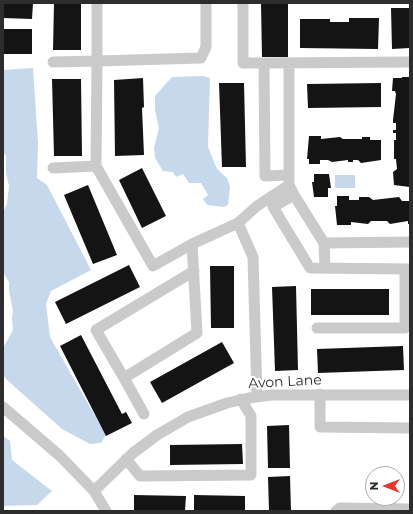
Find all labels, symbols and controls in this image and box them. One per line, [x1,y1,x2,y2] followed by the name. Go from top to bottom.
[248,372,322,392] street label: Avon Lane
[365,466,405,506] north arrow
[367,482,381,490] text: N

